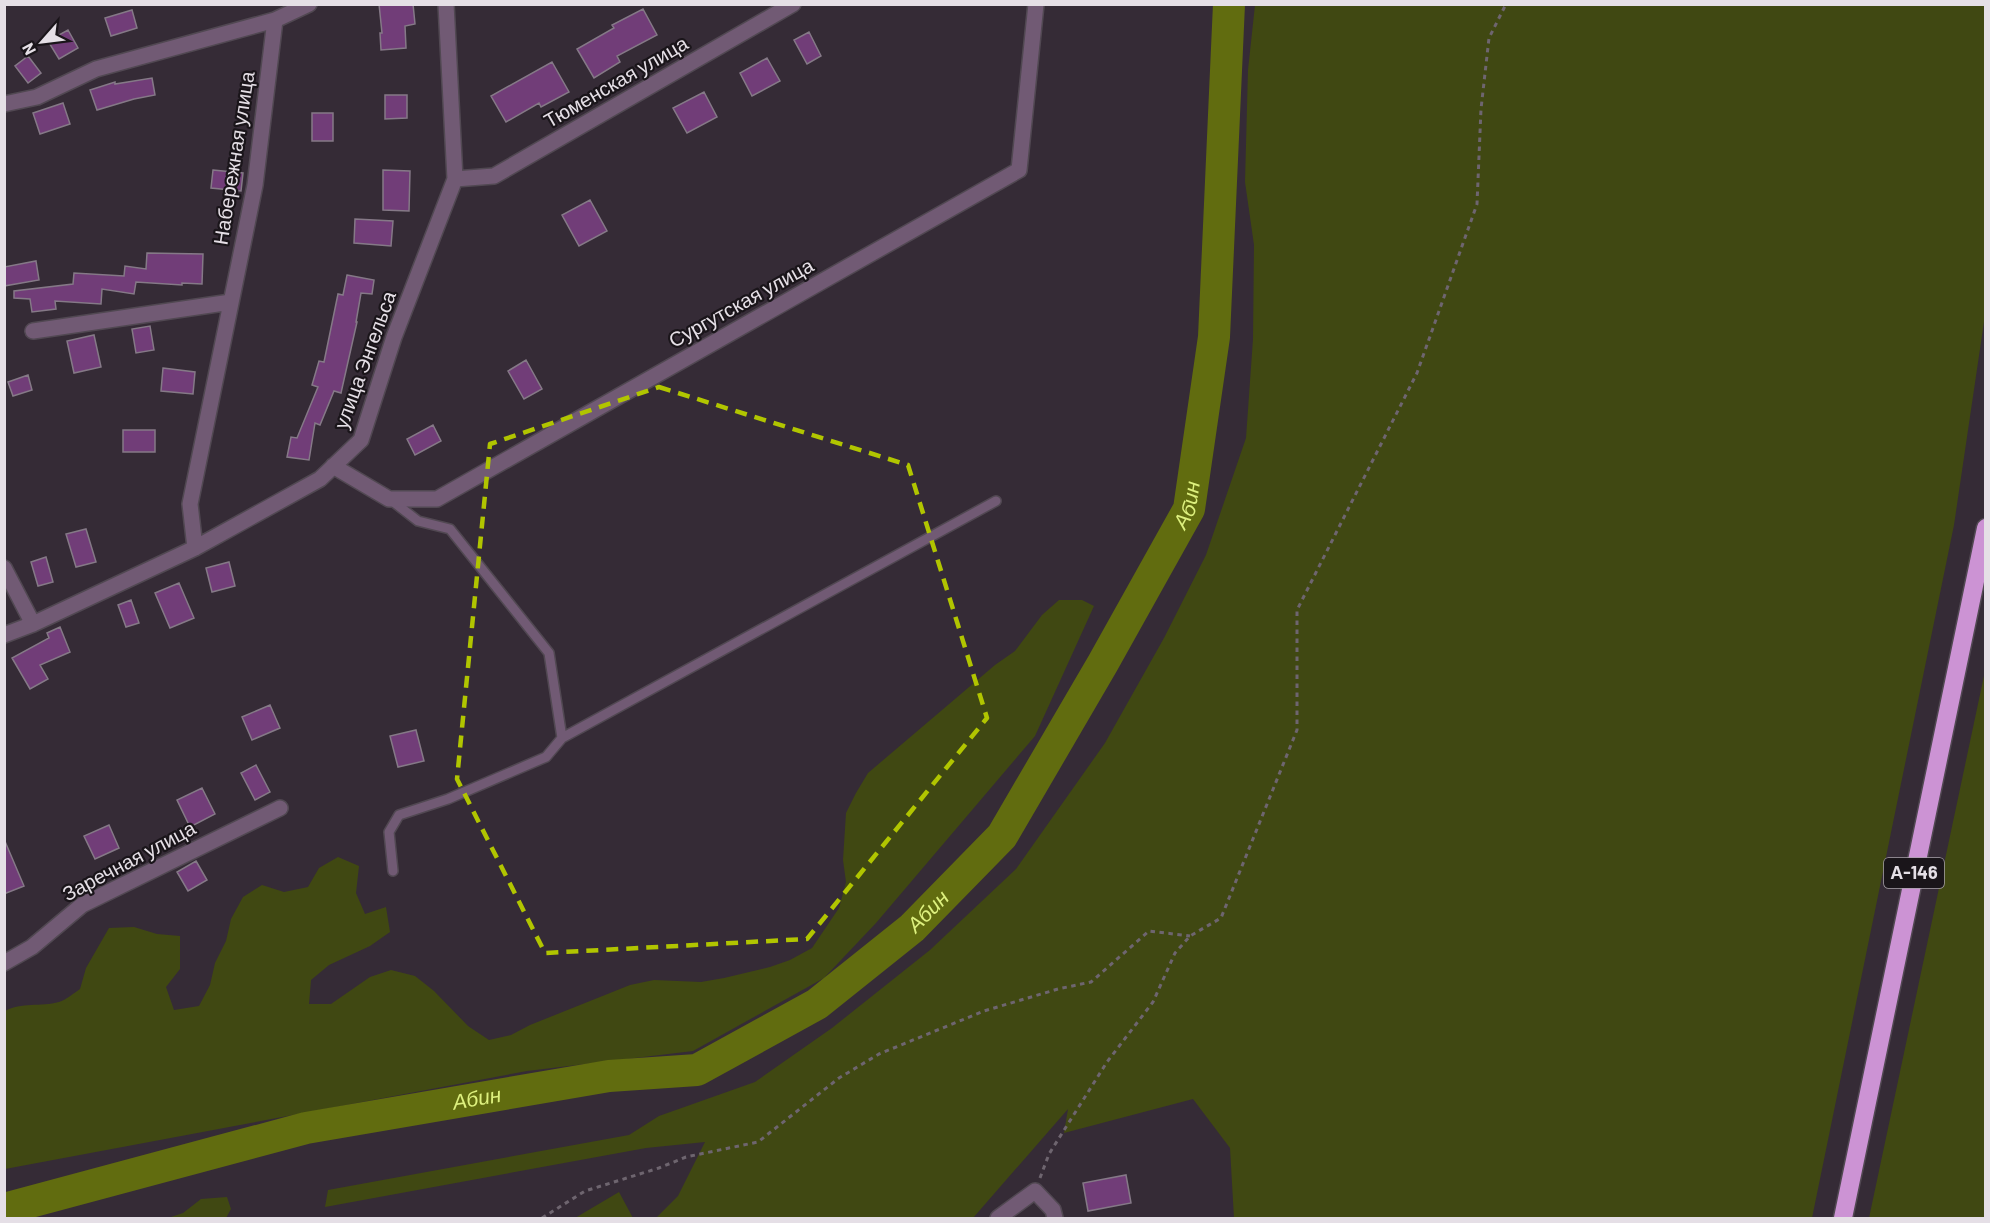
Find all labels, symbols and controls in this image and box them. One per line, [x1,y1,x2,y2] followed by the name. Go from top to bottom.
[12,12,72,72] north arrow
[539,30,692,132] street label: Тюменская улица
[17,40,39,58] text: N
[207,69,259,246] street label: Набережная улица
[664,252,818,352] street label: Сургутская улица
[328,287,400,432] street label: улица Энгельса
[1166,479,1204,534] water label: Абин
[58,815,200,905] street label: Заречная улица
[1884,858,1944,888] road number: А-146
[900,884,953,938] water label: Абин
[448,1081,503,1114] water label: Абин

